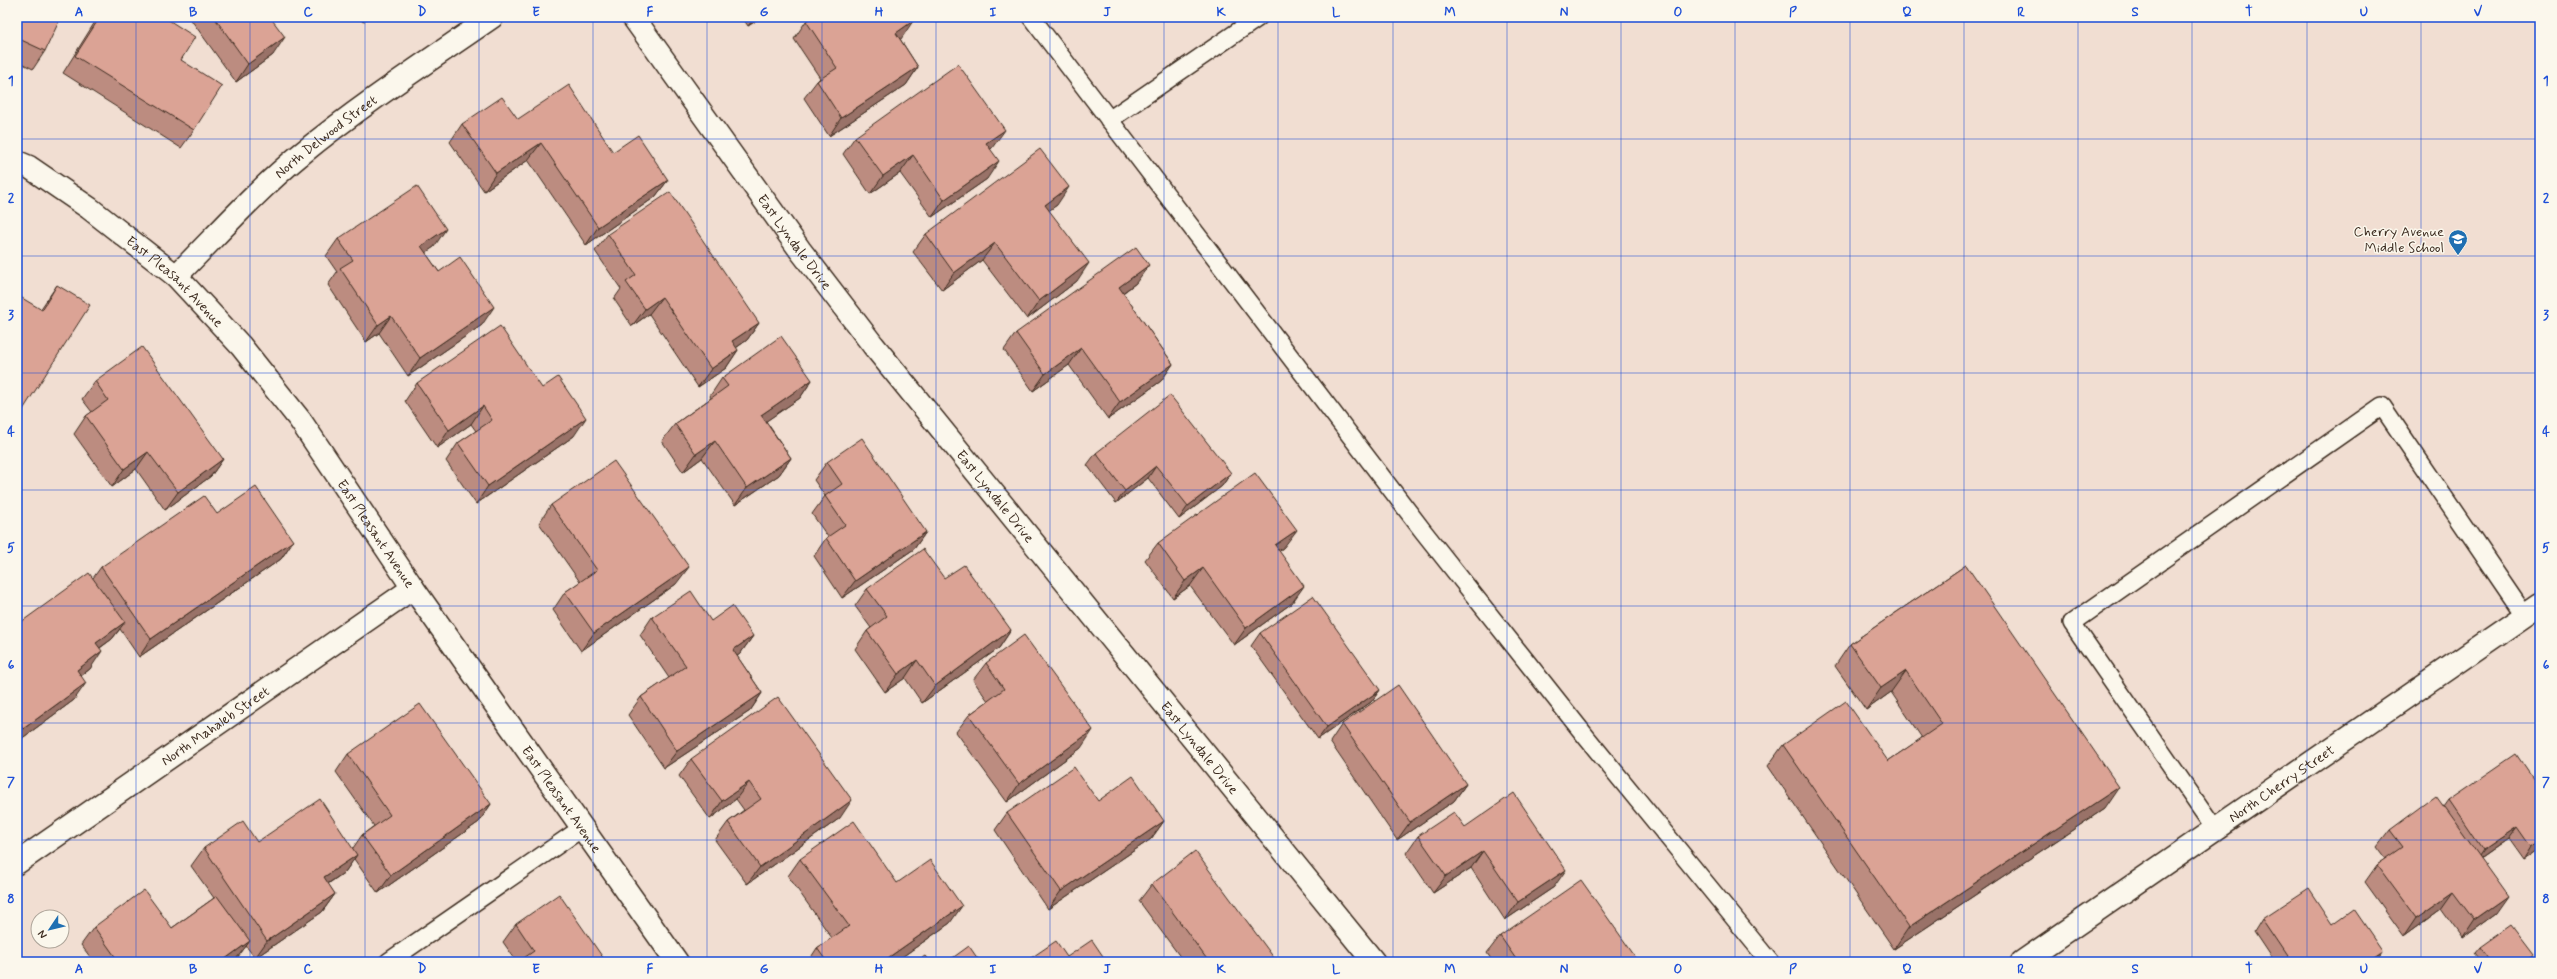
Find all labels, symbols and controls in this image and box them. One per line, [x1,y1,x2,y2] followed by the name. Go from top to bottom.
[75,4,83,21] text: A
[189,4,198,21] text: B
[303,4,313,21] text: C
[418,4,427,21] text: D
[532,4,540,21] text: E
[647,4,654,21] text: F
[760,4,769,21] text: G
[875,4,884,21] text: H
[990,4,997,21] text: I
[1103,4,1111,21] text: J
[1216,4,1226,21] text: K
[1332,4,1341,21] text: L
[1444,4,1456,21] text: M
[1560,4,1569,21] text: N
[1674,4,1683,21] text: O
[1789,4,1797,21] text: P
[1902,4,1912,21] text: Q
[2017,4,2025,21] text: R
[2131,4,2139,21] text: S
[2245,4,2253,21] text: T
[2360,4,2368,21] text: U
[2474,4,2483,21] text: V
[8,73,14,90] text: 1
[2543,73,2549,90] text: 1
[271,91,381,183] street label: North Delwood Street
[8,190,15,207] text: 2
[2543,190,2550,207] text: 2
[753,191,835,294] street label: East Lyndale Drive
[2354,223,2444,257] place label: Cherry Avenue Middle School
[2447,228,2469,256] school or university icon: Cherry Avenue Middle School
[122,232,227,332] street label: East Pleasant Avenue
[8,307,14,324] text: 3
[2543,307,2549,324] text: 3
[7,424,15,441] text: 4
[2542,424,2550,441] text: 4
[952,447,1038,547] street label: East Lyndale Drive
[333,476,418,592] street label: East Pleasant Avenue
[7,540,15,557] text: 5
[2542,540,2550,557] text: 5
[8,657,15,674] text: 6
[2543,657,2550,674] text: 6
[158,683,273,770] street label: North Mahaleb Street
[1156,698,1242,798] street label: East Lyndale Drive
[2226,741,2339,827] street label: North Cherry Street
[517,742,605,857] street label: East Pleasant Avenue
[7,774,15,791] text: 7
[2542,774,2550,791] text: 7
[7,891,15,908] text: 8
[2542,891,2550,908] text: 8
[30,909,70,949] north arrow
[35,927,50,941] text: N
[75,961,83,978] text: A
[189,961,198,978] text: B
[303,961,313,978] text: C
[418,961,427,978] text: D
[532,961,540,978] text: E
[647,961,654,978] text: F
[760,961,769,978] text: G
[875,961,884,978] text: H
[990,961,997,978] text: I
[1103,961,1111,978] text: J
[1216,961,1226,978] text: K
[1332,961,1341,978] text: L
[1444,961,1456,978] text: M
[1560,961,1569,978] text: N
[1674,961,1683,978] text: O
[1789,961,1797,978] text: P
[1902,961,1912,978] text: Q
[2017,961,2025,978] text: R
[2131,961,2139,978] text: S
[2245,961,2253,978] text: T
[2360,961,2368,978] text: U
[2474,961,2483,978] text: V

